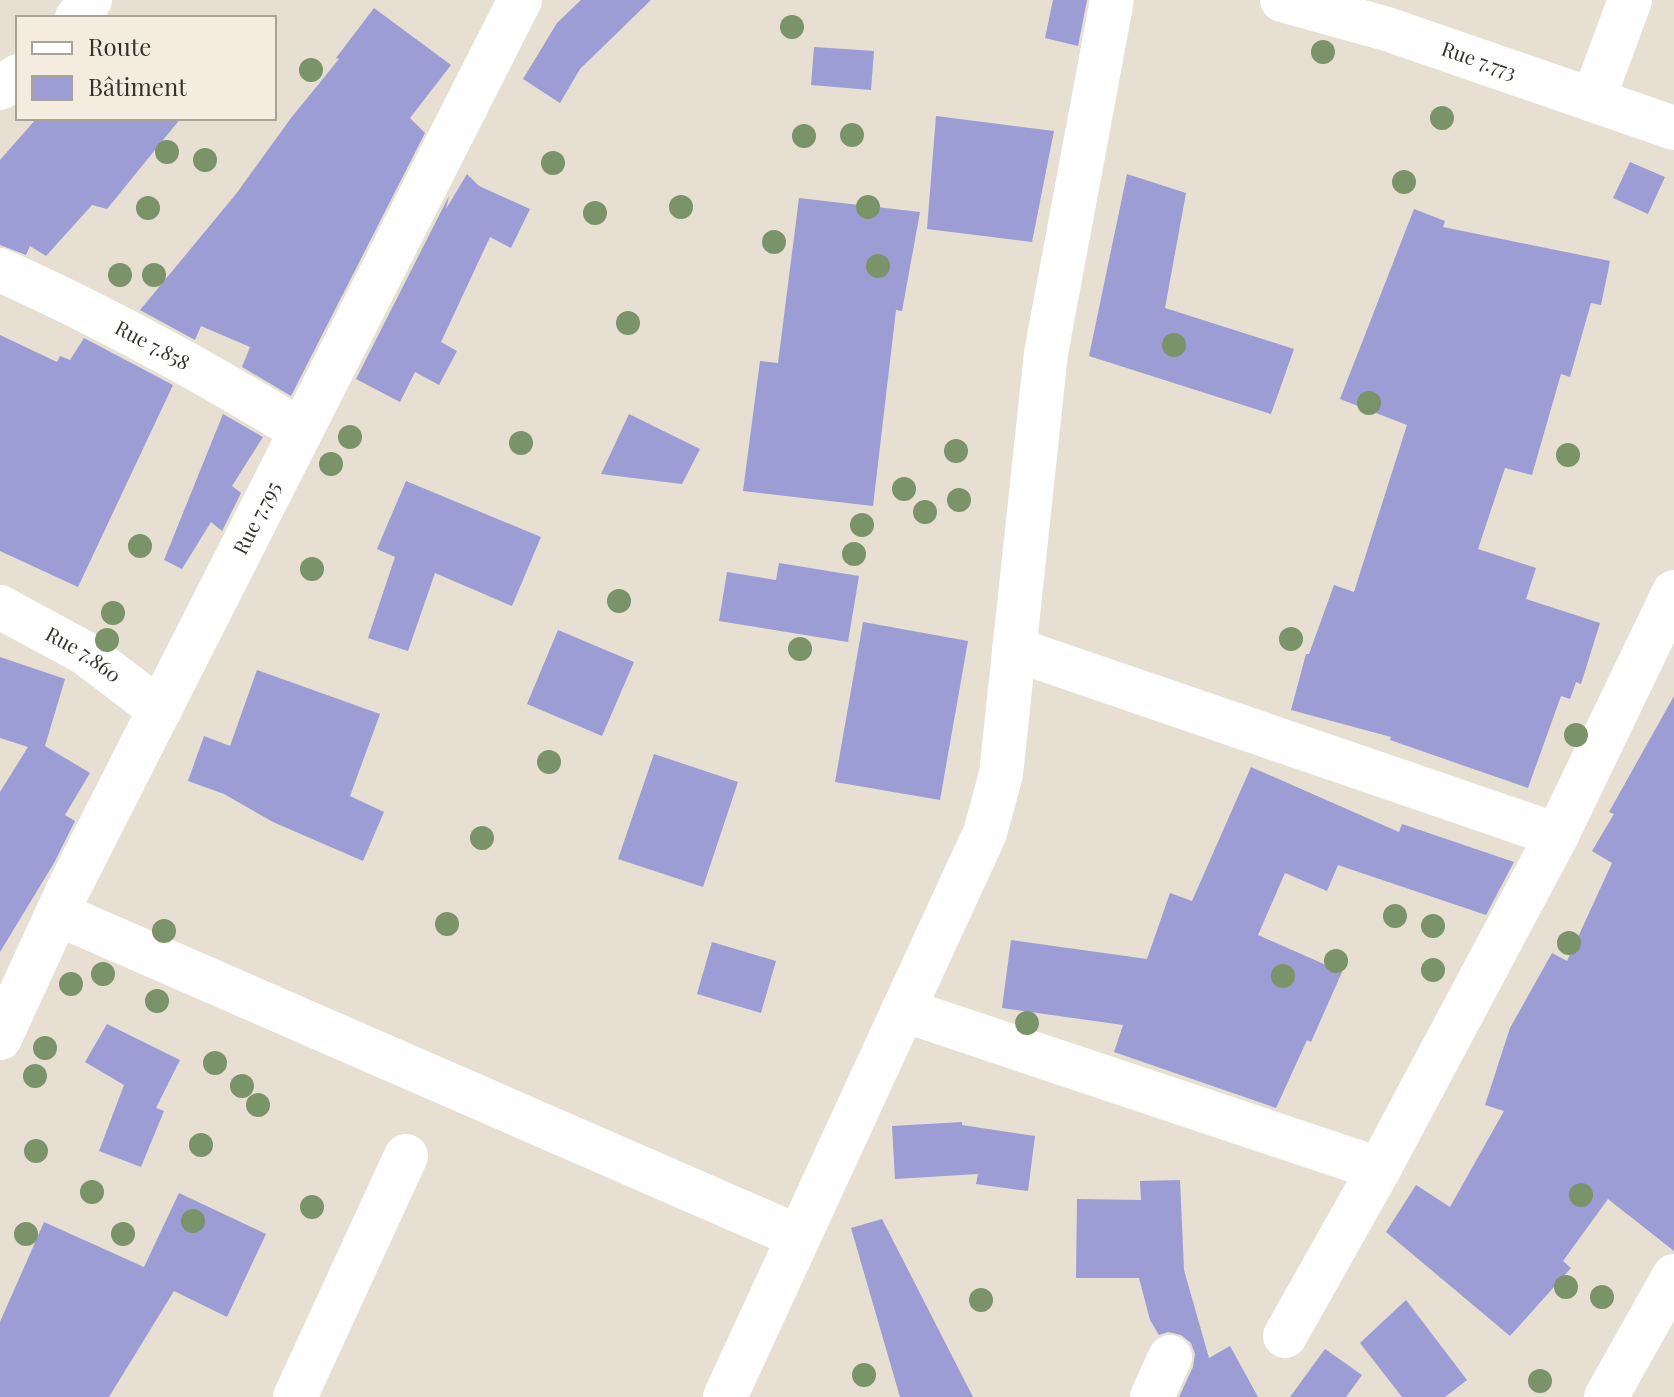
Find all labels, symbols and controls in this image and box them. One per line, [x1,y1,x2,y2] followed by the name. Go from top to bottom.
[16,16,276,120] legend
[88,30,151,62] text: Route
[1438,34,1520,85] street label: Rue 7.773
[88,70,187,102] text: Bâtiment
[111,313,195,375] street label: Rue 7.858
[226,476,285,559] street label: Rue 7.795
[41,619,127,688] street label: Rue 7.860

